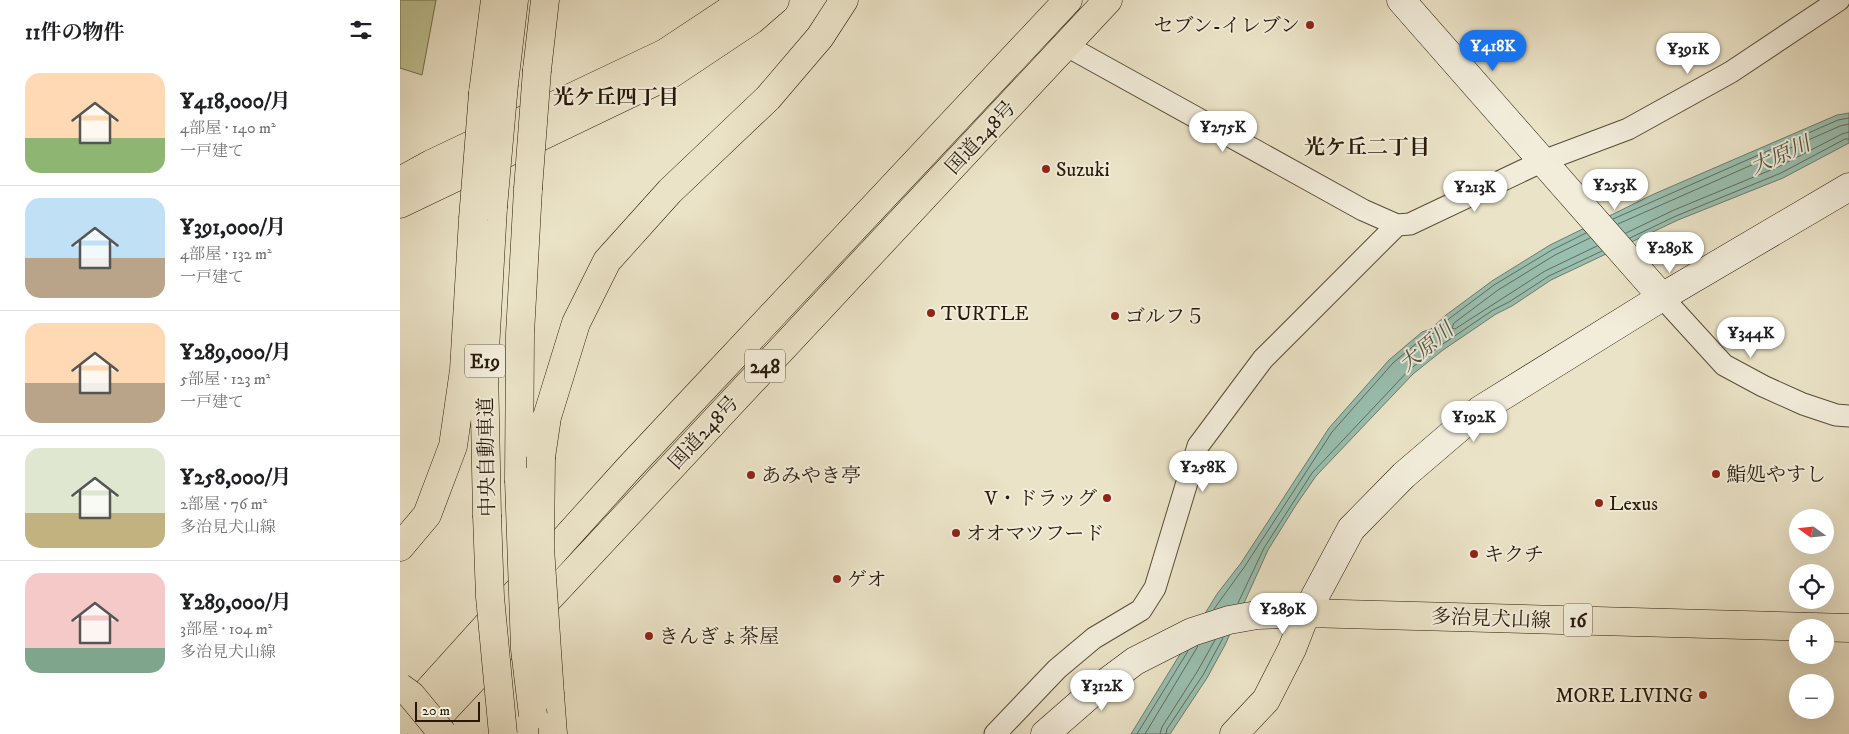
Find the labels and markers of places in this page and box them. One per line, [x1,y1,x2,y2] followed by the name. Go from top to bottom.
[1153,14,1300,39] place label: セブン-イレブン
[1304,19,1316,31] marker: セブン-イレブン
[1458,30,1528,72] pin: ¥418K
[1653,32,1723,75] pin: ¥391K
[1188,110,1258,153] pin: ¥275K
[1056,158,1110,183] place label: Suzuki
[1040,163,1052,175] marker: Suzuki
[1580,168,1650,211] pin: ¥253K
[1440,170,1510,213] pin: ¥213K
[1635,232,1705,274] pin: ¥289K
[941,302,1029,327] place label: TURTLE
[1125,305,1205,330] place label: ゴルフ５
[925,307,937,319] marker: TURTLE
[1109,310,1121,322] marker: ゴルフ５
[1716,316,1786,359] pin: ¥344K
[1439,400,1509,443] pin: ¥192K
[1168,450,1238,493] pin: ¥258K
[1726,463,1826,488] place label: 鮨処やすし
[761,464,861,489] place label: あみやき亭
[1710,468,1722,480] marker: 鮨処やすし
[745,469,757,481] marker: あみやき亭
[984,487,1097,512] place label: V・ドラッグ
[1101,492,1113,504] marker: V・ドラッグ
[1609,492,1658,517] place label: Lexus
[1593,497,1605,509] marker: Lexus
[966,522,1104,547] place label: オオマツフード
[950,527,962,539] marker: オオマツフード
[1484,543,1544,568] place label: キクチ
[1468,548,1480,560] marker: キクチ
[847,568,887,593] place label: ゲオ
[831,573,843,585] marker: ゲオ
[1248,592,1318,635] pin: ¥289K
[659,625,779,650] place label: きんぎょ茶屋
[643,630,655,642] marker: きんぎょ茶屋
[1067,670,1137,712] pin: ¥312K
[1555,684,1693,709] place label: MORE LIVING
[1697,689,1709,701] marker: MORE LIVING

